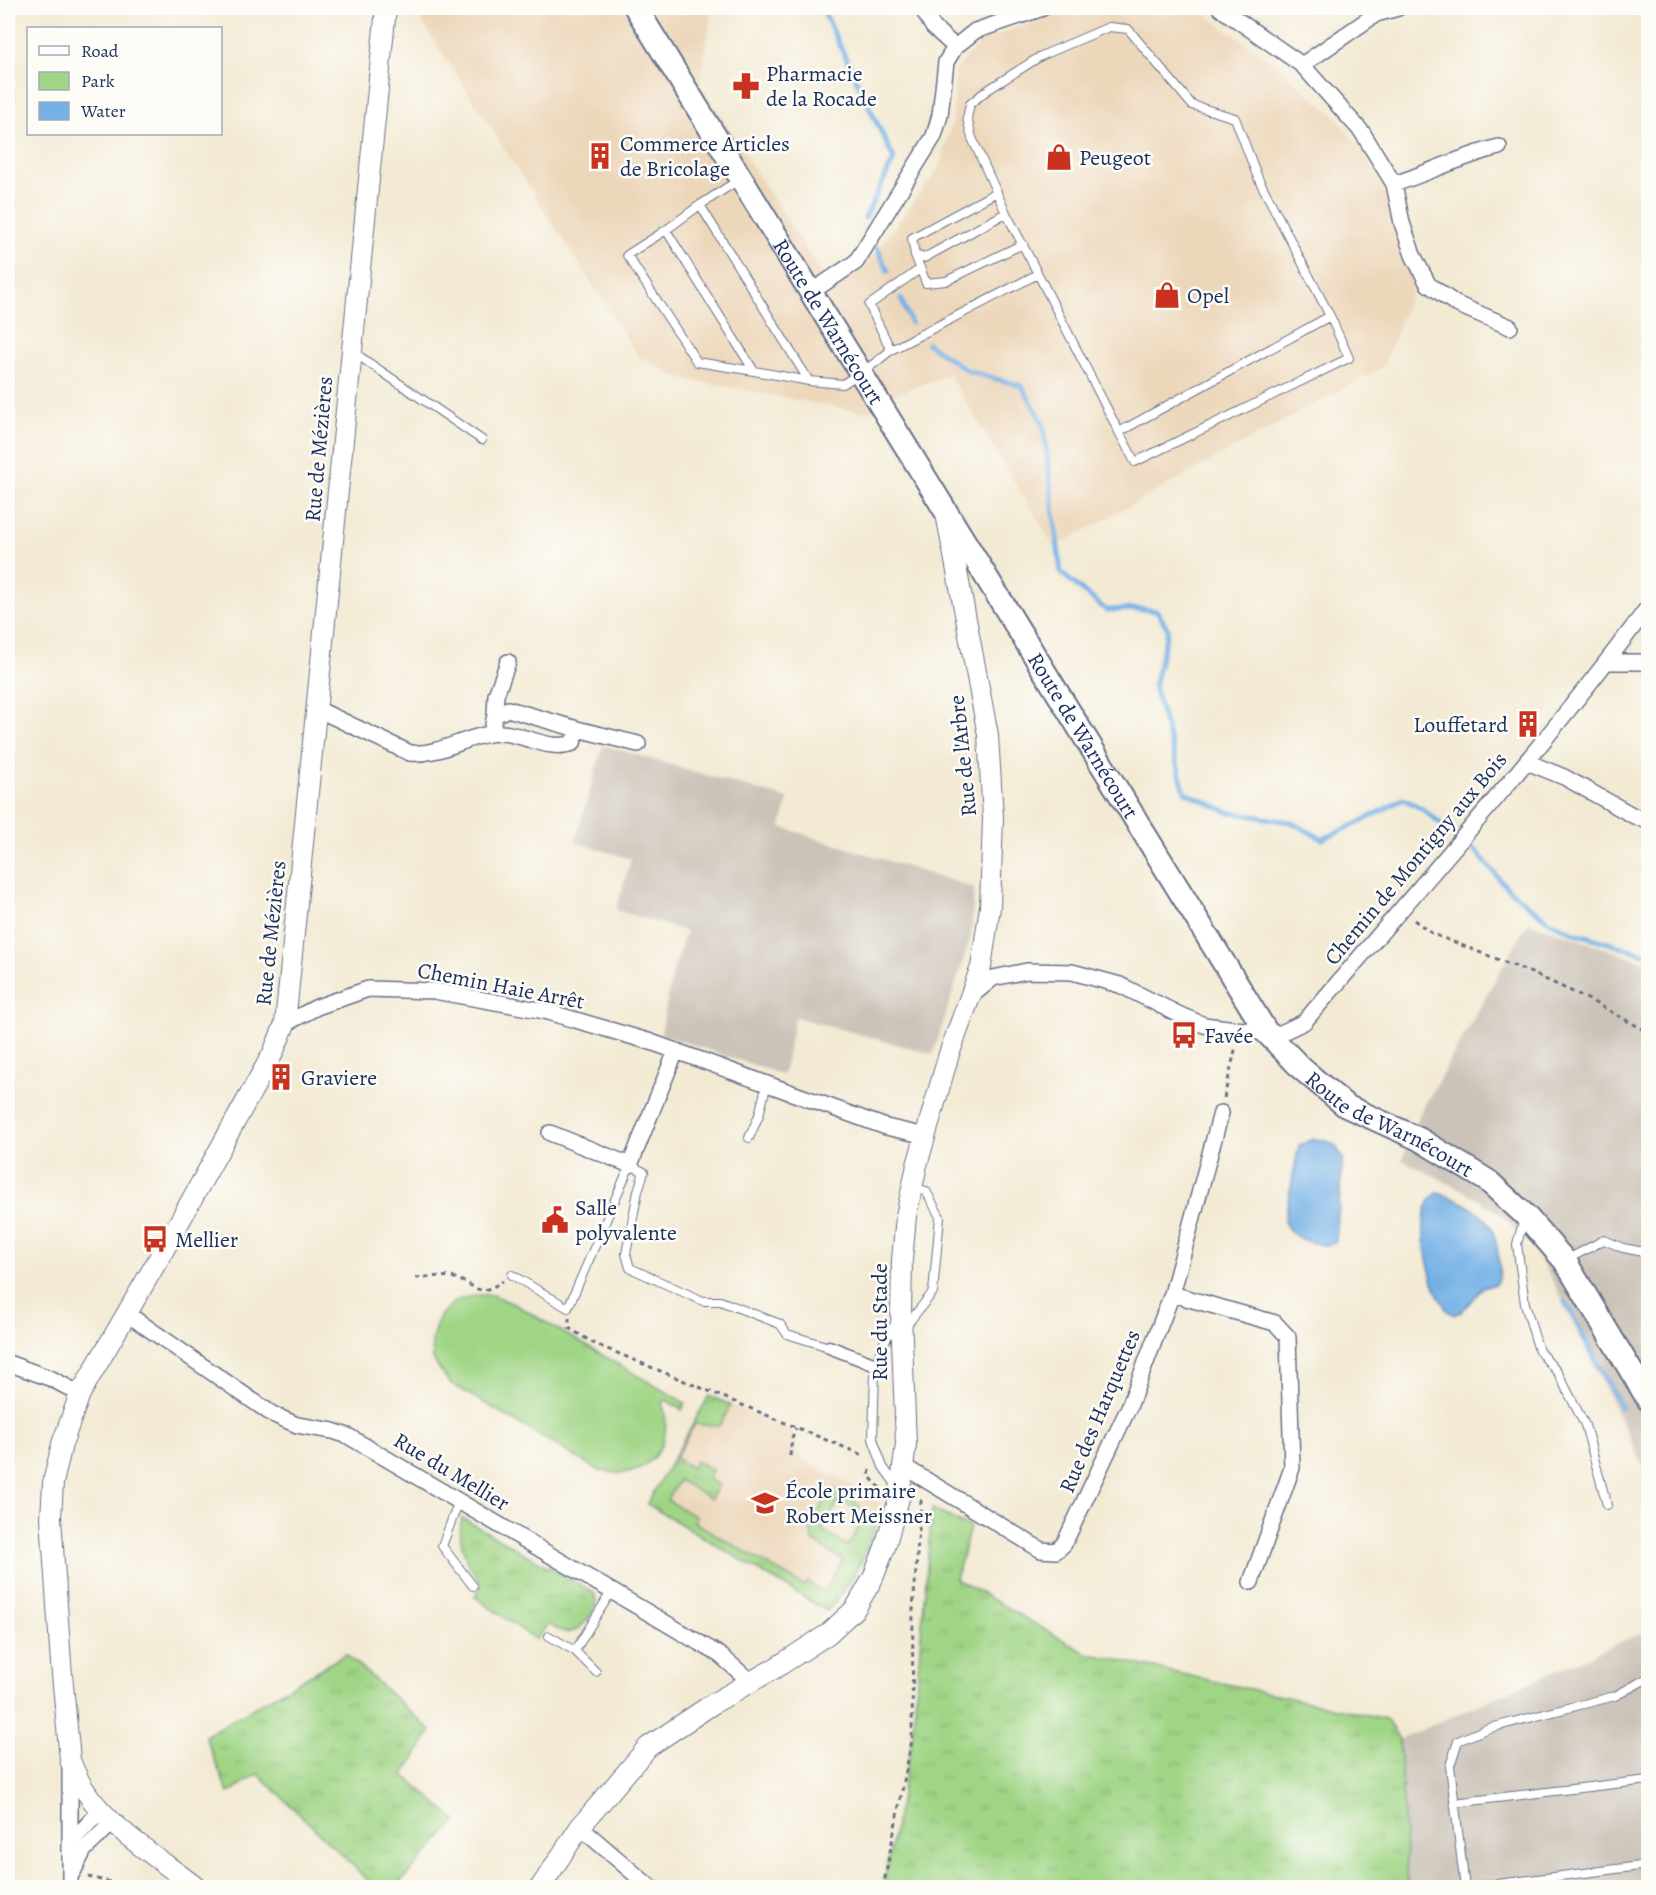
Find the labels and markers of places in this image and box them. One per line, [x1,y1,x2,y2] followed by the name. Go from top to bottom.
[766,59,877,114] place label: Pharmacie de la Rocade
[731,71,761,101] pharmacy icon: Pharmacie de la Rocade
[620,129,790,184] place label: Commerce Articles de Bricolage
[585,141,615,171] building icon: Commerce Articles de Bricolage
[1044,142,1074,172] shop icon: Peugeot
[1079,143,1151,173] place label: Peugeot
[1152,280,1182,310] shop icon: Opel
[1187,281,1229,311] place label: Opel
[1513,709,1543,739] building icon: Louffetard
[1413,710,1508,740] place label: Louffetard
[1169,1020,1199,1050] bus stop icon: Favée
[1204,1021,1253,1051] place label: Favée
[266,1062,296,1092] building icon: Graviere
[301,1063,377,1093] place label: Graviere
[575,1193,677,1248] place label: Salle polyvalente
[540,1205,570,1235] public building icon: Salle polyvalente
[140,1224,170,1254] bus stop icon: Mellier
[175,1225,238,1255] place label: Mellier
[785,1476,932,1531] place label: École primaire Robert Meissner
[750,1488,780,1518] school or university icon: École primaire Robert Meissner

